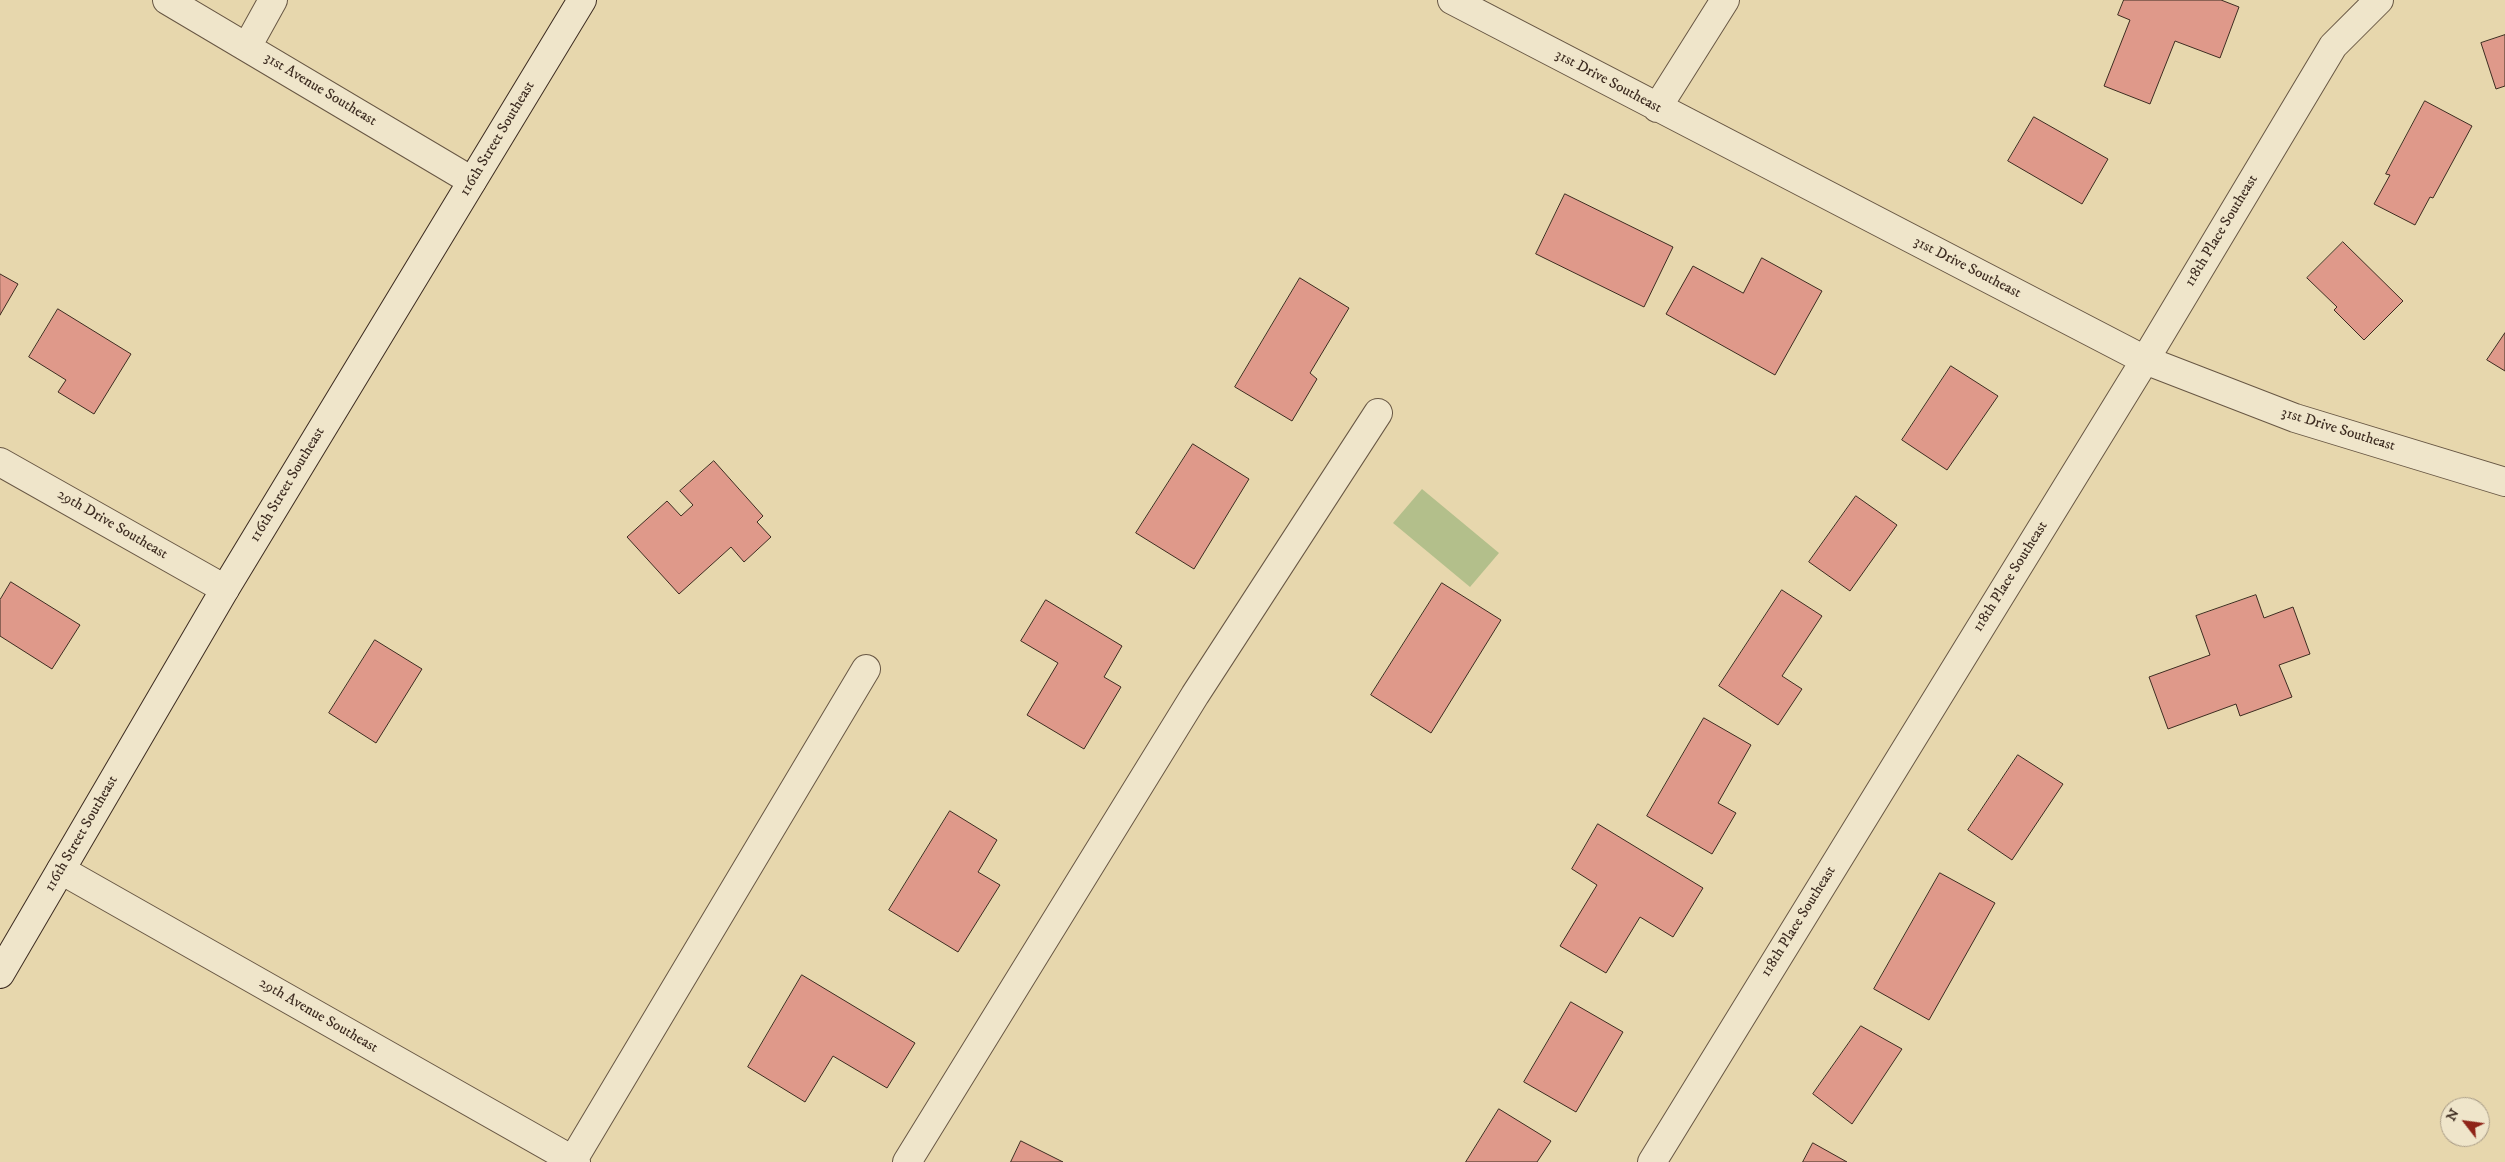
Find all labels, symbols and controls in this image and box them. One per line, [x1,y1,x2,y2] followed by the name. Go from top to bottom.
[1552,46,1664,118] street label: 31st Drive Southeast
[260,49,380,131] street label: 31st Avenue Southeast
[457,78,539,200] street label: 116th Street Southeast
[2182,172,2262,290] street label: 118th Place Southeast
[1910,233,2024,303] street label: 31st Drive Southeast
[2279,404,2397,456] street label: 31st Drive Southeast
[247,424,329,546] street label: 116th Street Southeast
[53,486,171,564] street label: 29th Drive Southeast
[1970,518,2052,636] street label: 118th Place Southeast
[42,773,122,895] street label: 116th Street Southeast
[1758,863,1840,981] street label: 118th Place Southeast
[255,975,381,1057] street label: 29th Avenue Southeast
[2440,1097,2490,1147] north arrow
[2442,1106,2464,1124] text: N

